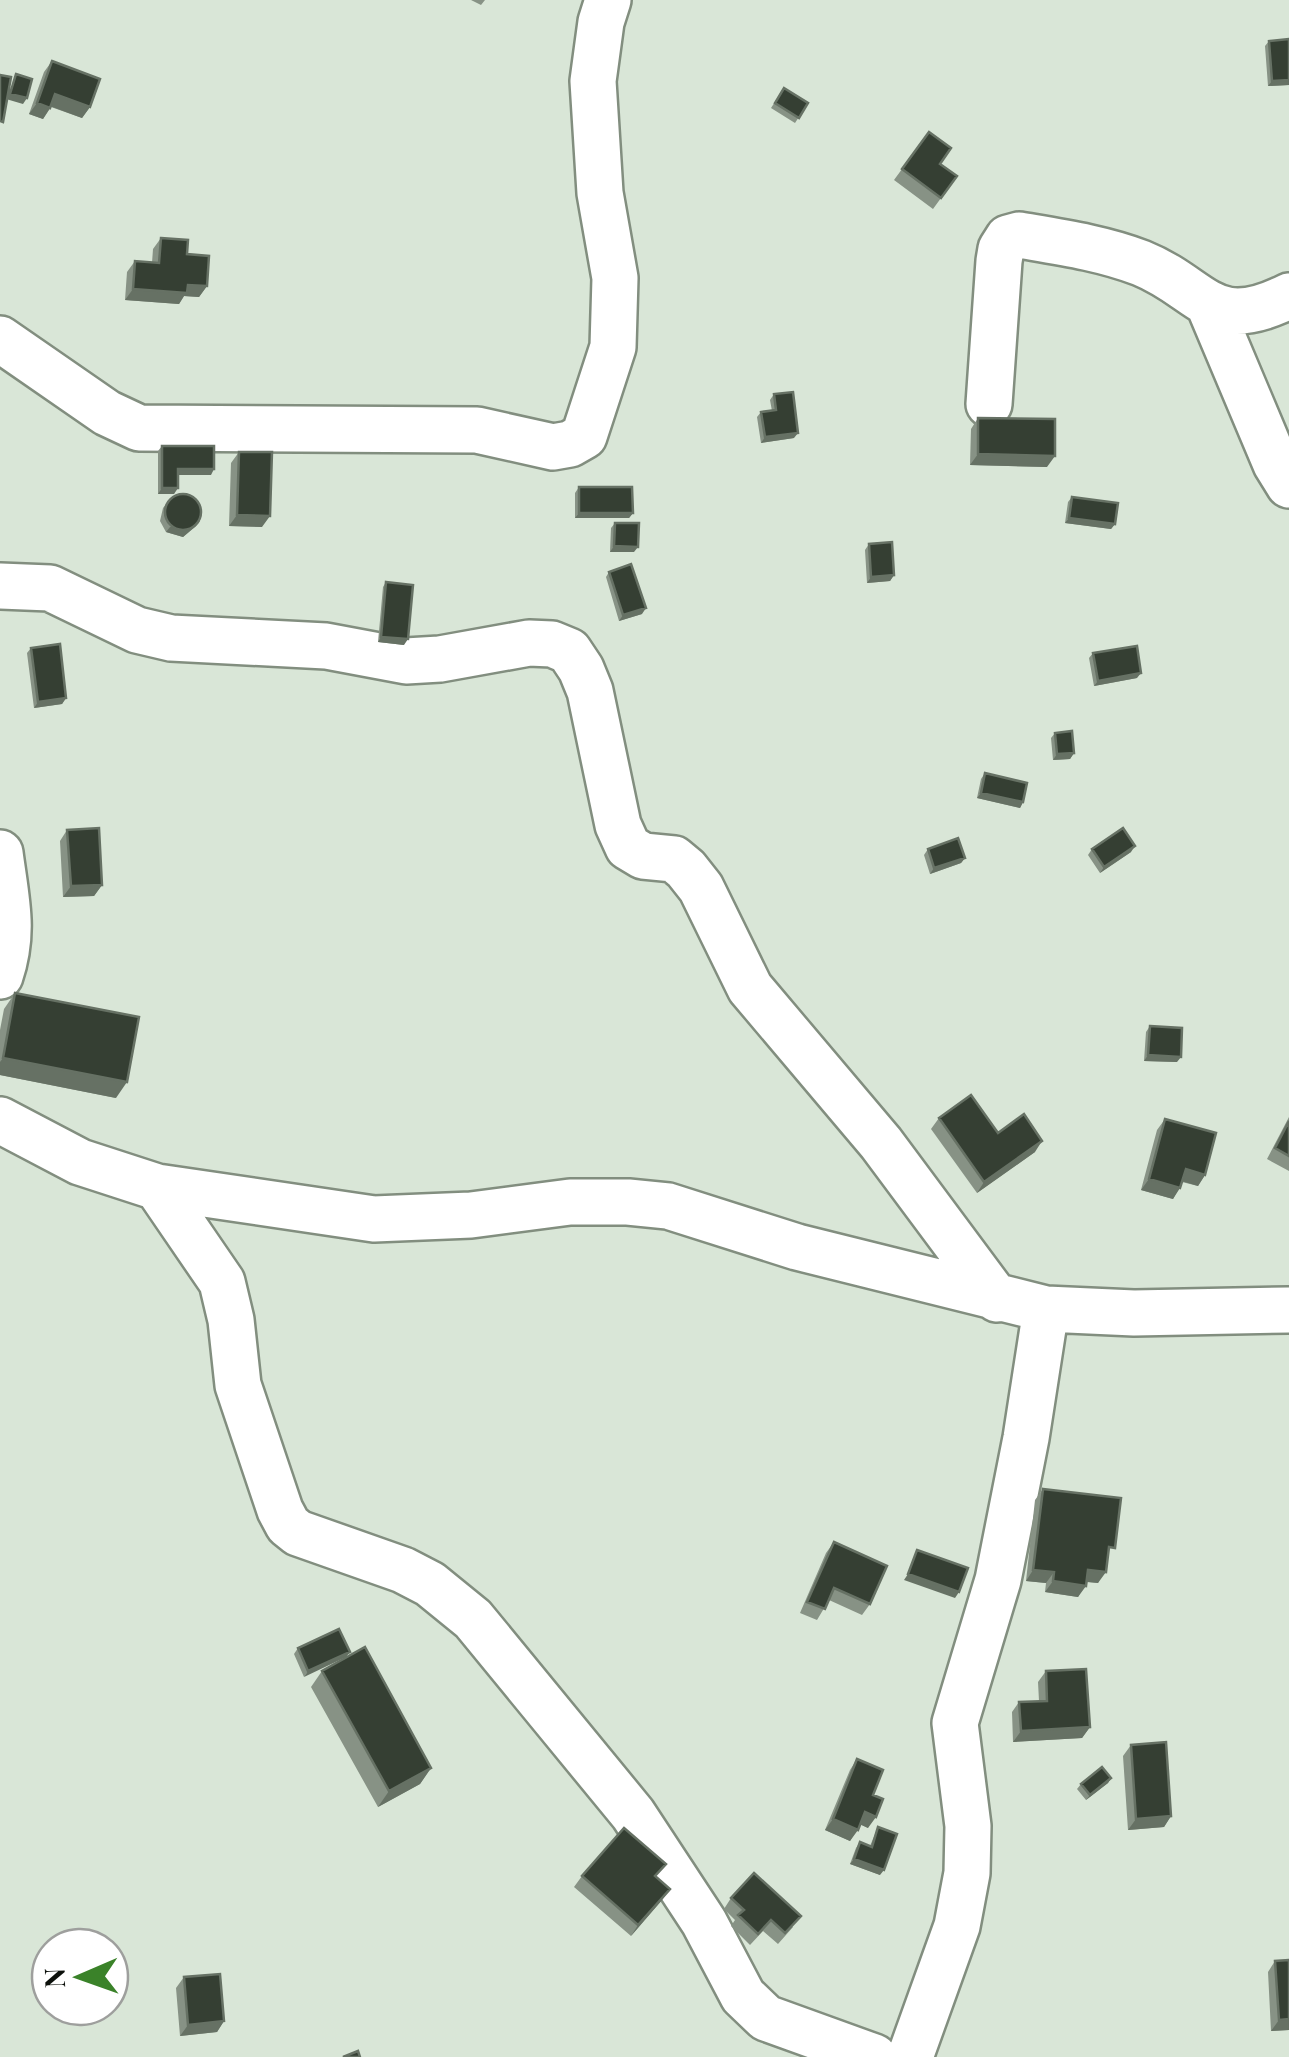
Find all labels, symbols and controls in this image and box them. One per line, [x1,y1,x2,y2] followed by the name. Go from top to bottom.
[30,1927,130,2027] north arrow
[35,1967,72,1989] text: N

